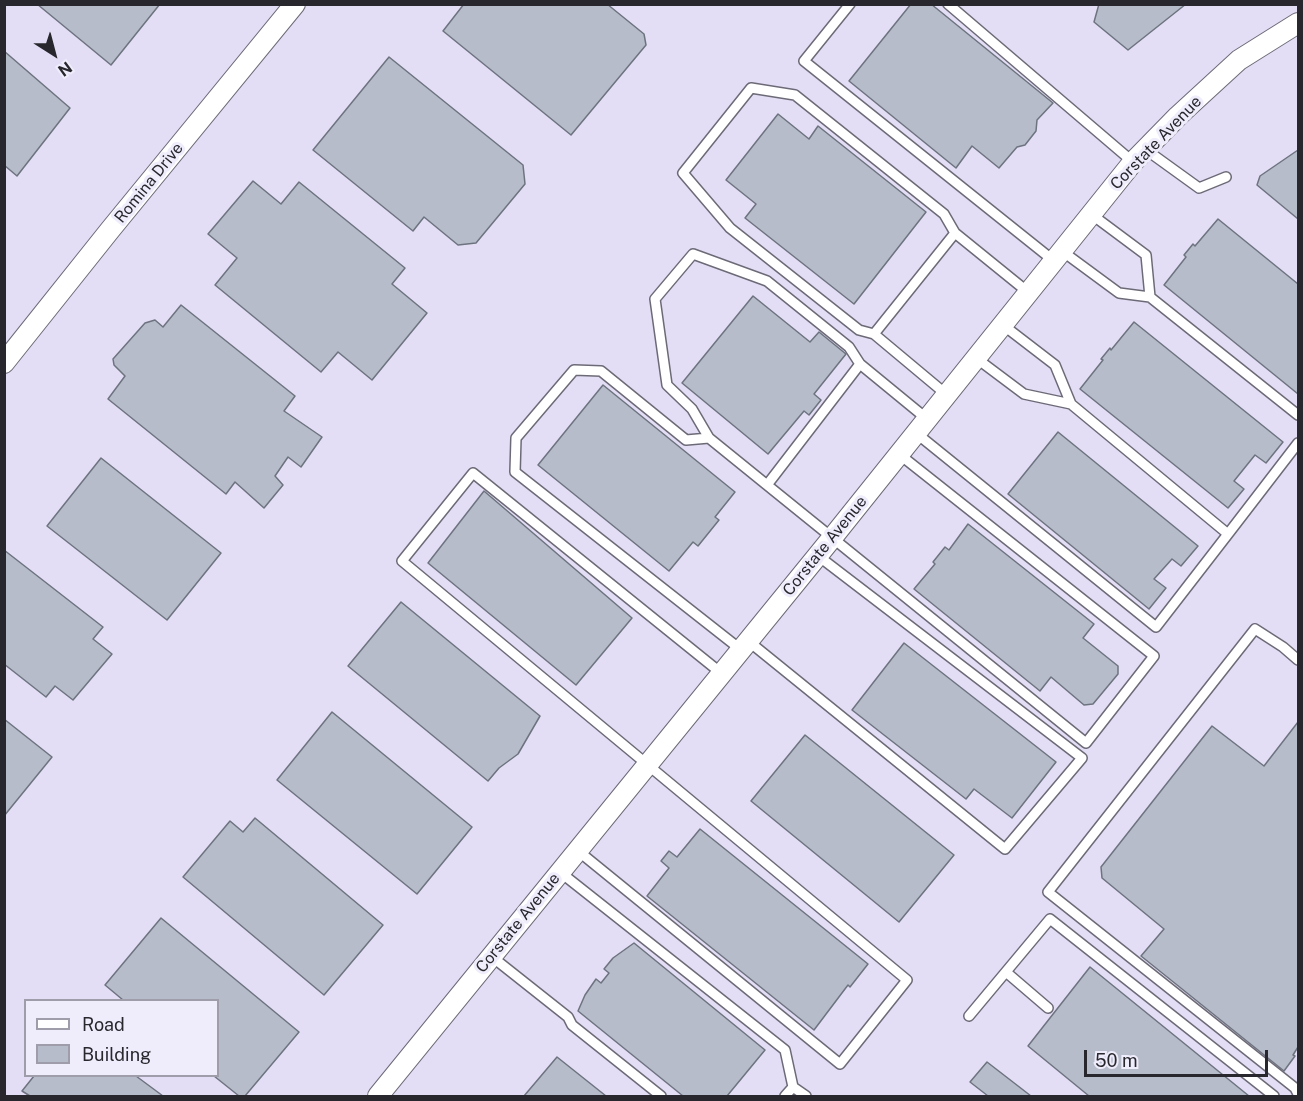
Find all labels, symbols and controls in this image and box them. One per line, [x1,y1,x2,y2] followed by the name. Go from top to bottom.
[24,24,84,84] north arrow
[54,58,76,80] text: N
[1106,92,1206,194] street label: Corstate Avenue
[111,139,187,227] street label: Romina Drive
[779,492,871,600] street label: Corstate Avenue
[472,869,564,977] street label: Corstate Avenue
[24,999,219,1077] legend
[82,1014,125,1035] text: Road
[1087,1038,1272,1076] scale bar
[82,1044,151,1065] text: Building
[1095,1050,1138,1071] text: 50 m

